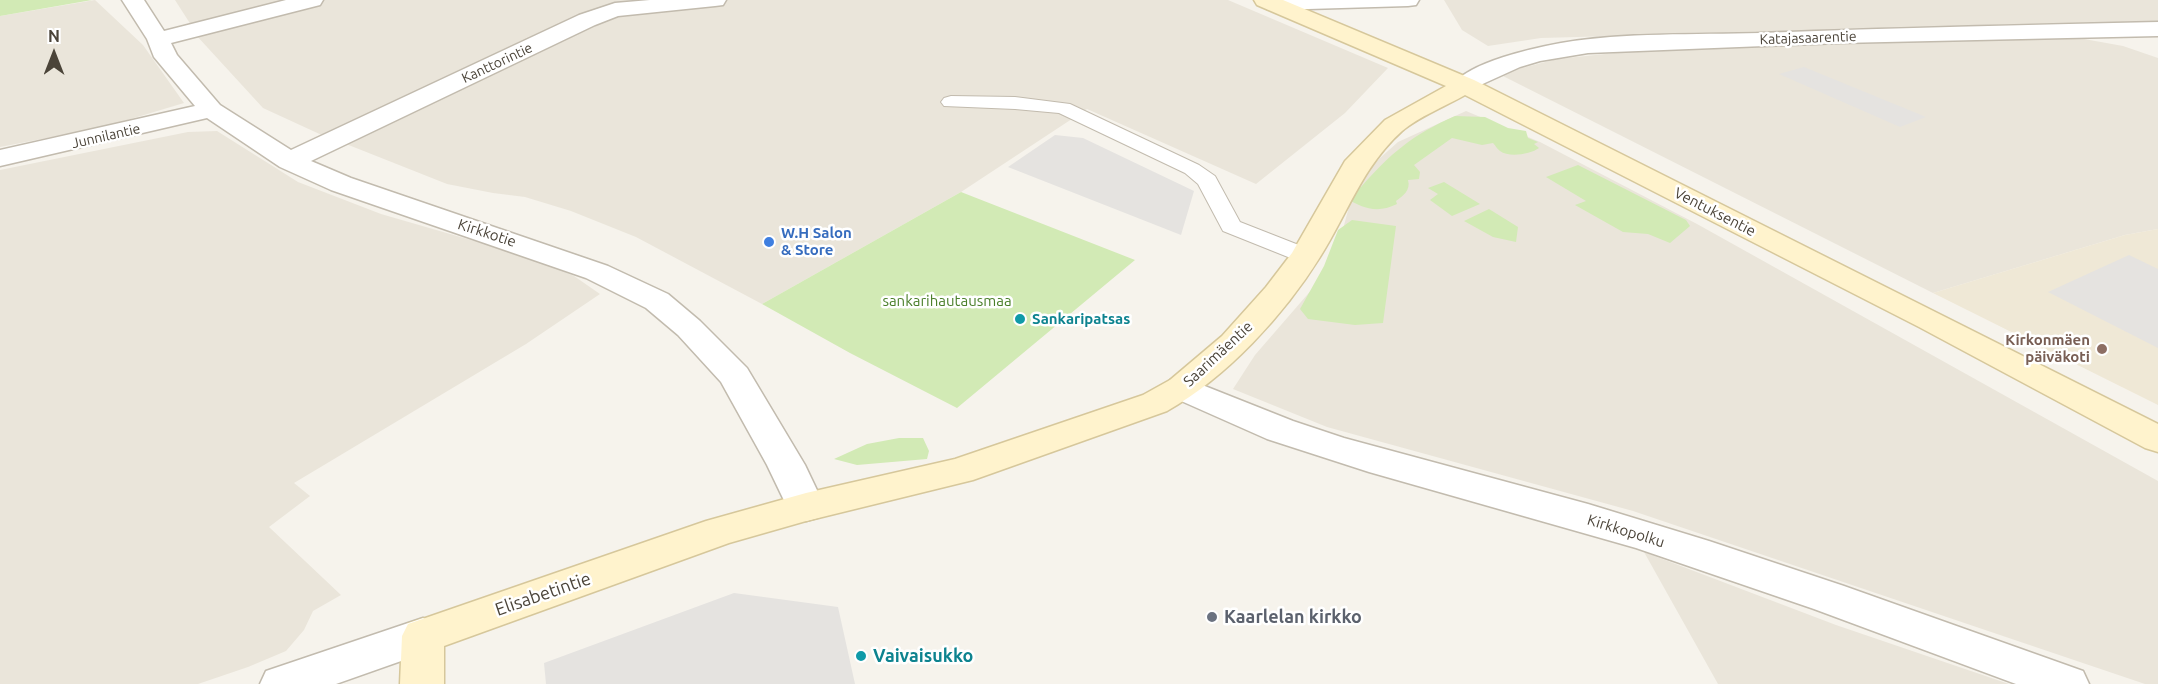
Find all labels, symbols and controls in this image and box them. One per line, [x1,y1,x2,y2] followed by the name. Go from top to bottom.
[24,24,84,84] north arrow
[48,27,60,45] text: N
[1759,28,1857,48] street label: Katajasaarentie
[459,39,535,87] street label: Kanttorintie
[70,120,142,152] street label: Junnilantie
[1671,184,1759,240] street label: Ventuksentie
[456,215,518,251] street label: Kirkkotie
[781,224,852,259] place label: W.H Salon & Store
[762,235,776,249] marker: W.H Salon & Store
[882,292,1012,310] park label: sankarihautausmaa
[1032,310,1130,328] place label: Sankaripatsas
[1013,312,1027,326] marker: Sankaripatsas
[1180,317,1256,391] street label: Saarimäentie
[2005,331,2090,366] place label: Kirkonmäen päiväkoti
[2095,342,2109,356] marker: Kirkonmäen päiväkoti
[1585,511,1667,551] street label: Kirkkopolku
[492,568,594,620] street label: Elisabetintie
[1224,606,1362,628] place label: Kaarlelan kirkko
[1205,610,1219,624] marker: Kaarlelan kirkko
[873,645,973,667] place label: Vaivaisukko
[854,649,868,663] marker: Vaivaisukko

